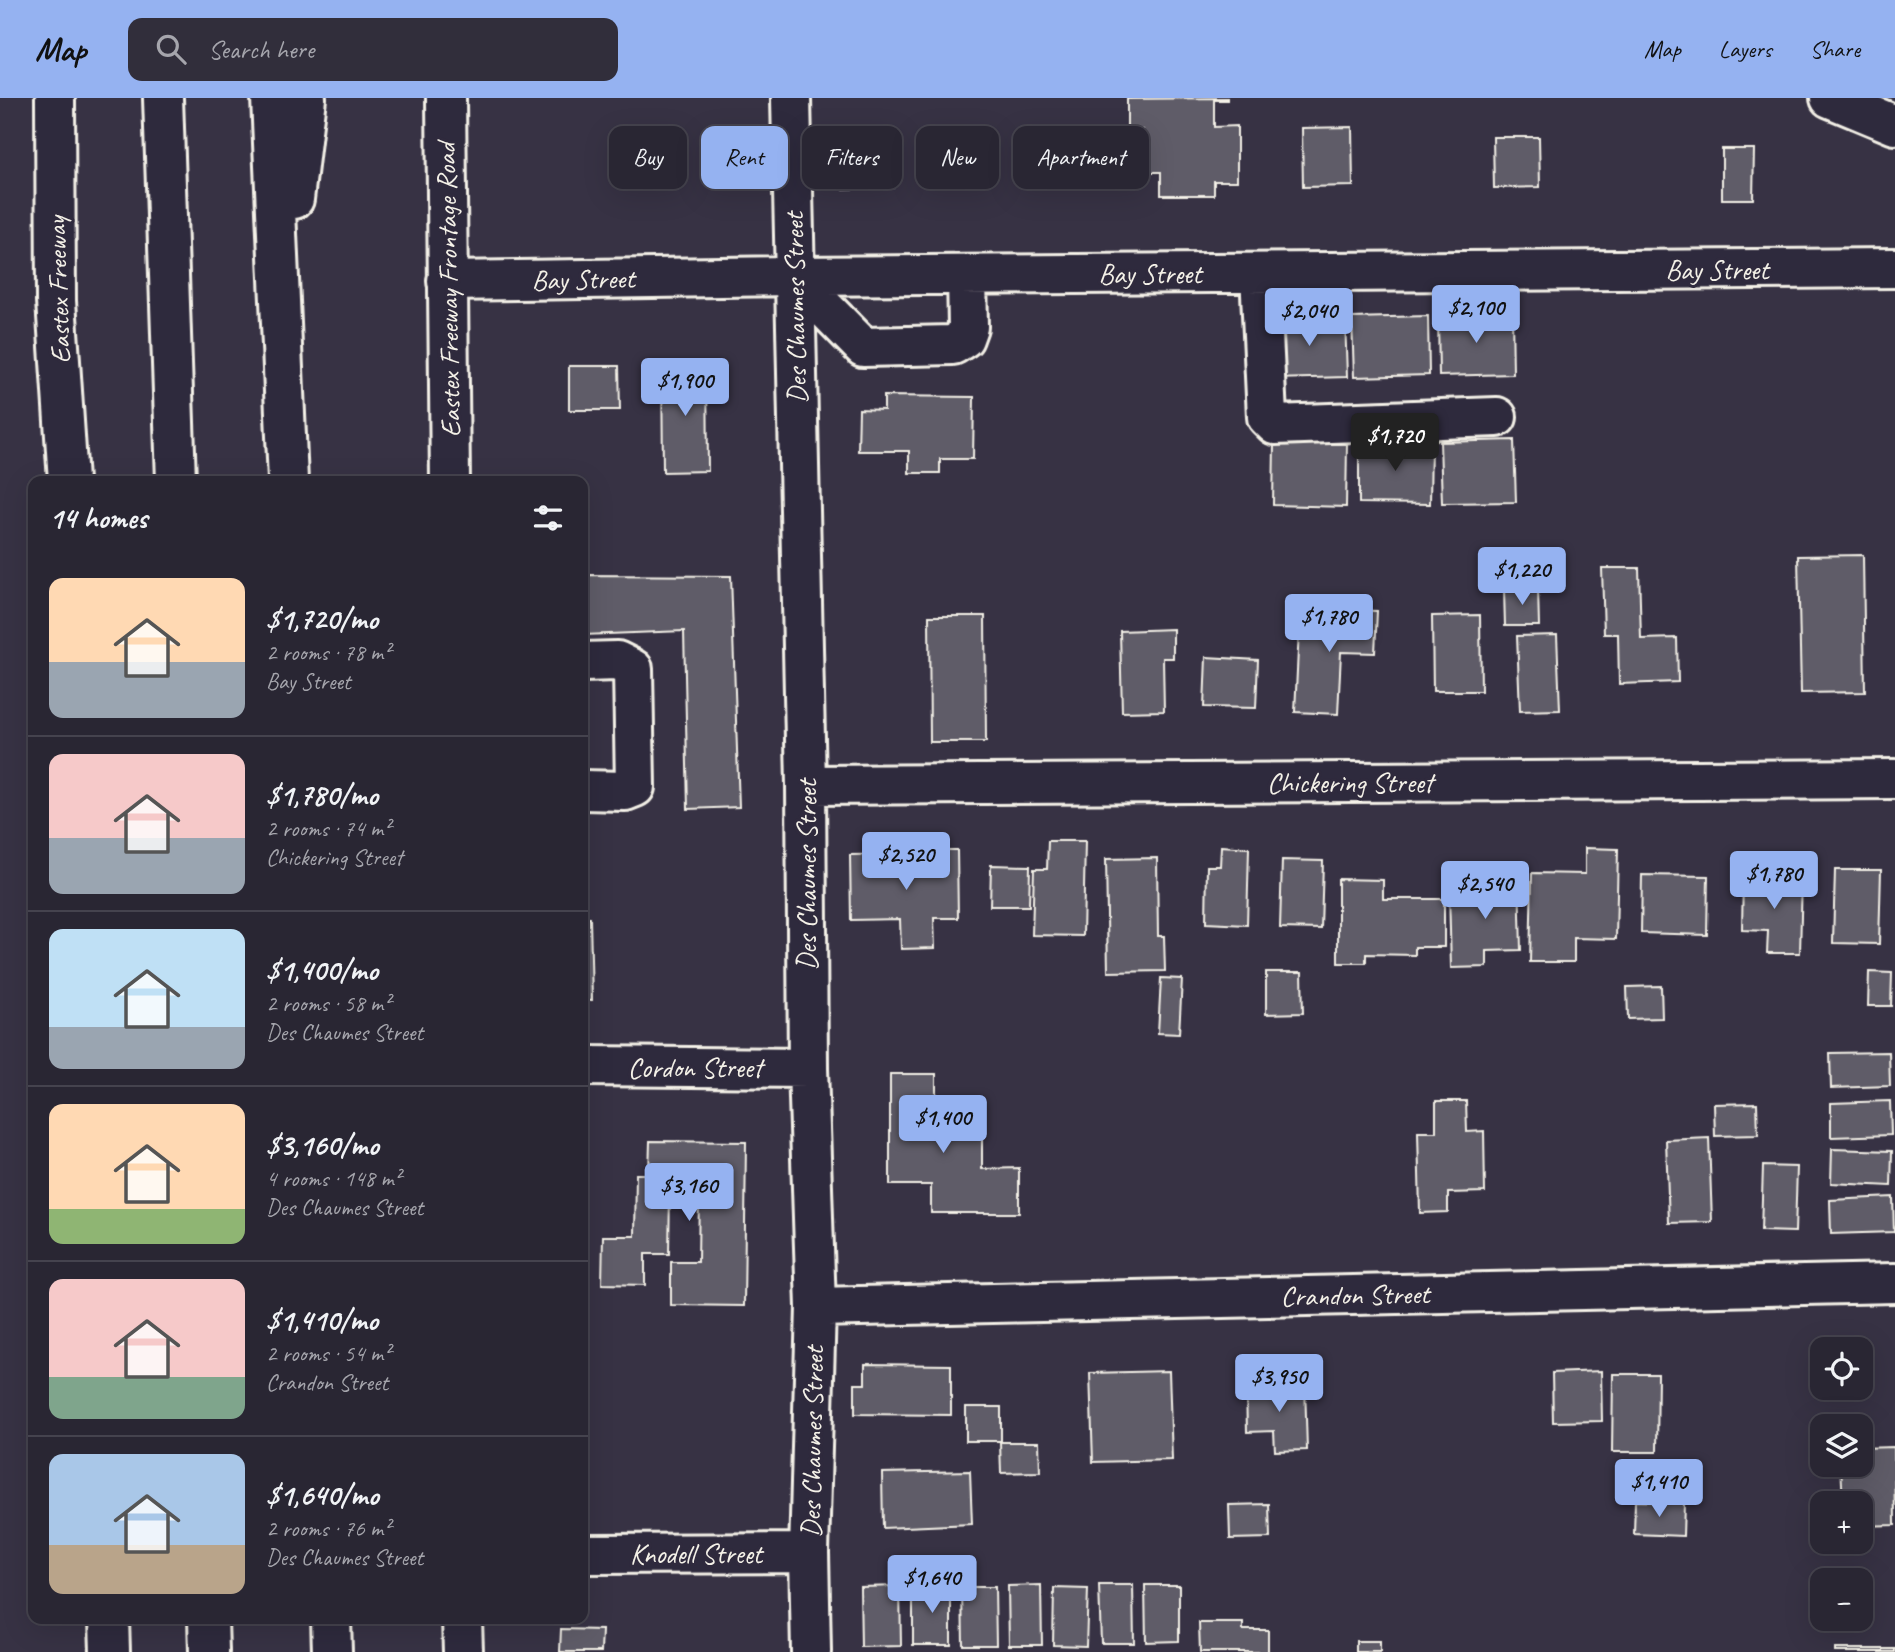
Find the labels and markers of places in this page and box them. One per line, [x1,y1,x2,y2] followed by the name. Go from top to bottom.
[1419,286,1533,345] pin: $2,100
[1252,288,1366,348] pin: $2,040
[628,358,742,418] pin: $1,900
[1338,414,1452,473] pin: $1,720
[1465,547,1579,607] pin: $1,220
[1272,594,1386,654] pin: $1,780
[849,832,963,892] pin: $2,520
[1717,852,1831,911] pin: $1,780
[1428,862,1542,921] pin: $2,540
[886,1096,1000,1155] pin: $1,400
[632,1164,746,1223] pin: $3,160
[1222,1354,1336,1414] pin: $3,950
[1602,1460,1716,1519] pin: $1,410
[875,1556,989,1615] pin: $1,640

